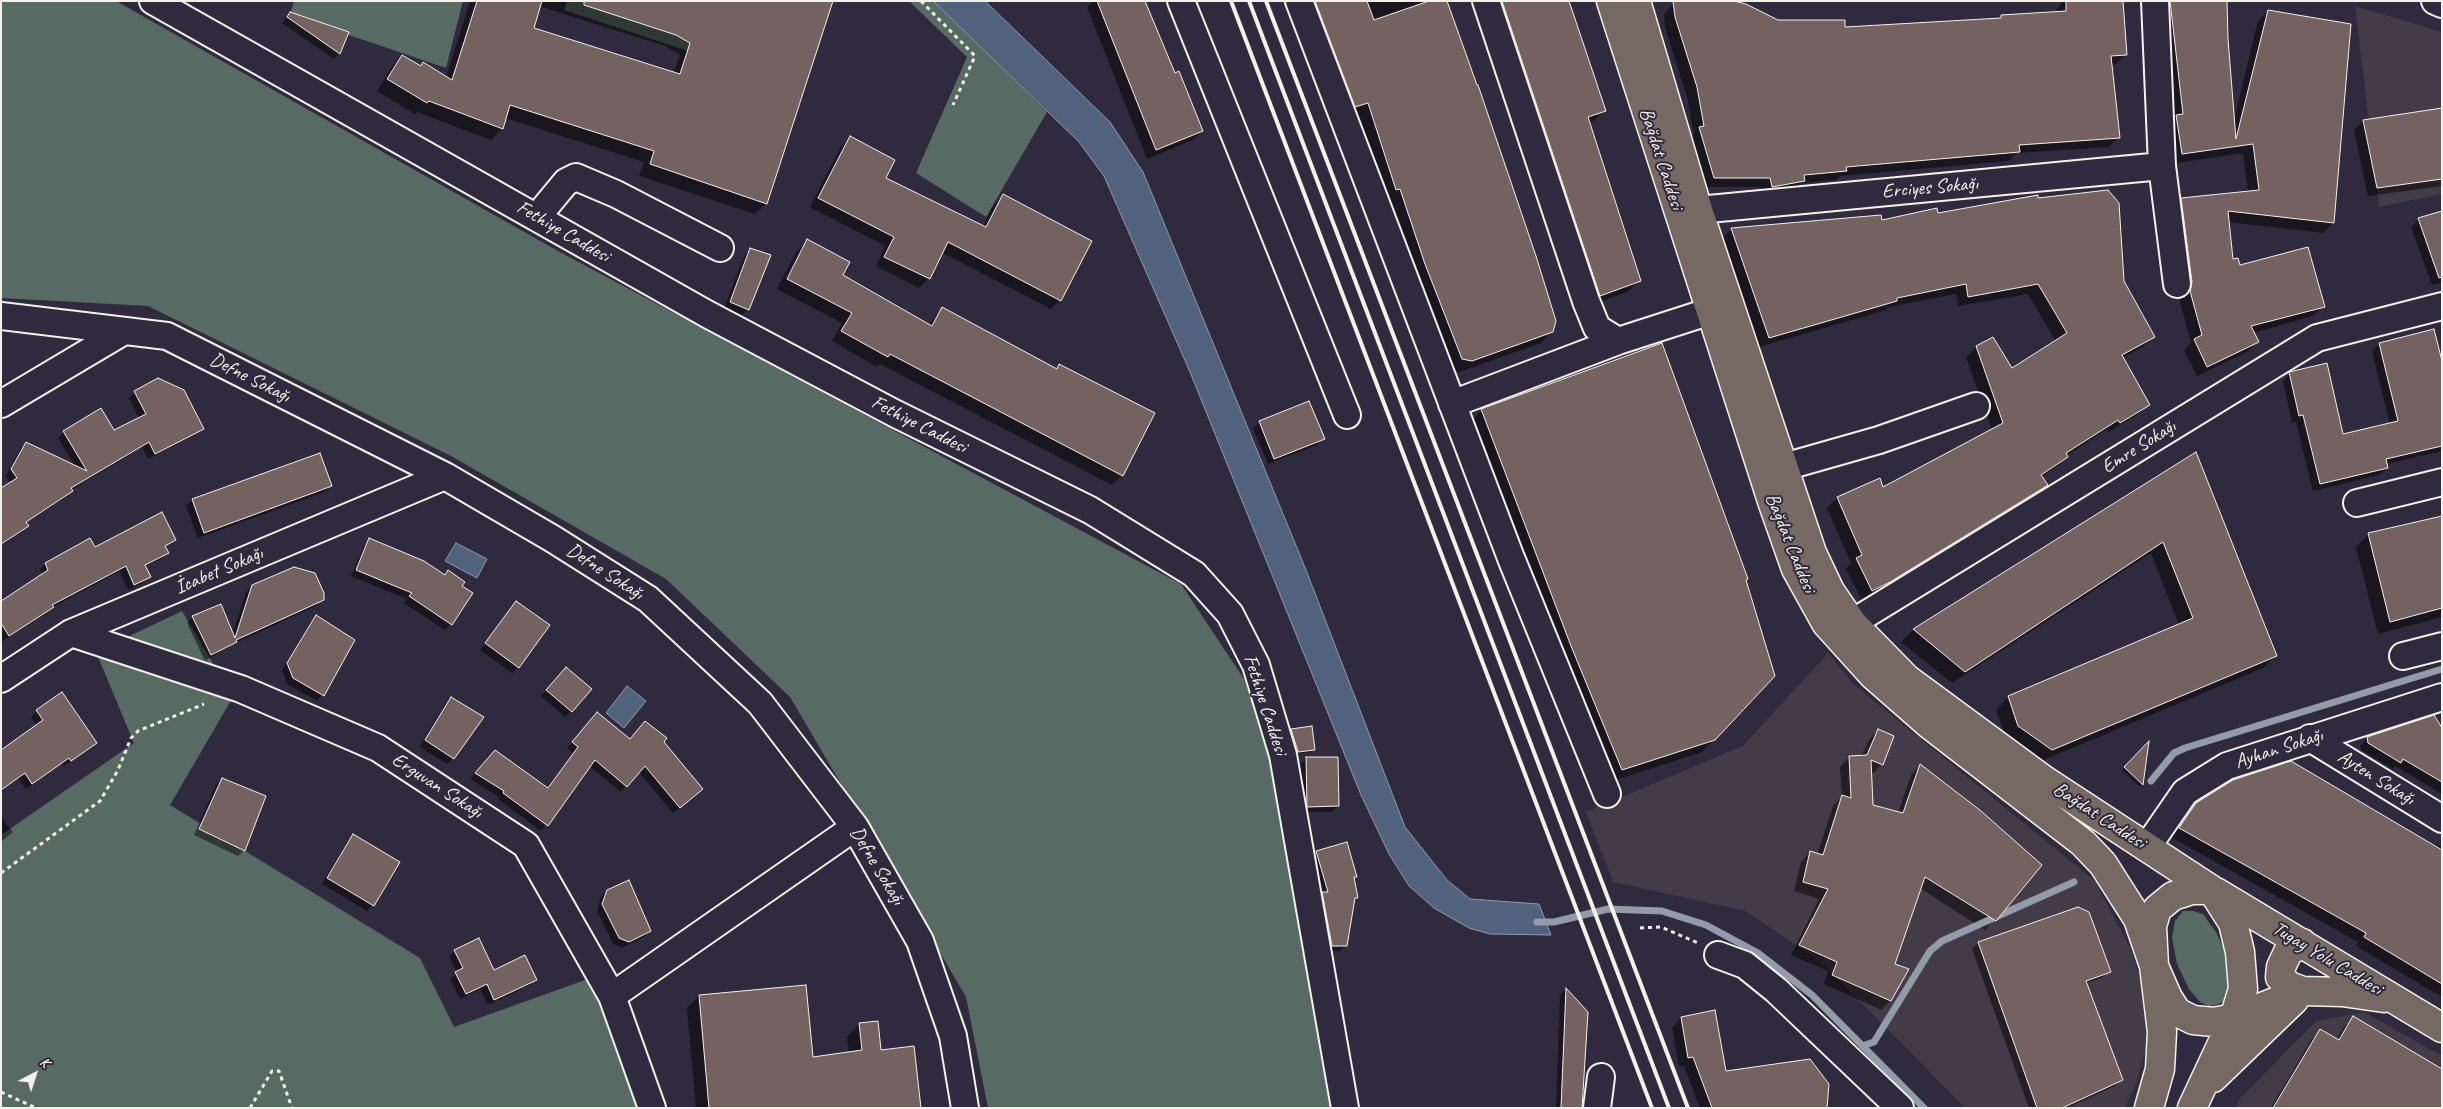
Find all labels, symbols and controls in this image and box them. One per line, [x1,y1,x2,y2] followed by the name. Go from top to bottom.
[1633,105,1689,213] street label: Bağdat Caddesi
[1881,172,1979,204] street label: Erciyes Sokağı
[512,196,614,268] street label: Fethiye Caddesi
[206,348,294,408] street label: Defne Sokağı
[867,391,971,459] street label: Fethiye Caddesi
[2097,415,2181,479] street label: Emre Sokağı
[1759,490,1821,596] street label: Bağdat Caddesi
[562,538,648,606] street label: Defne Sokağı
[171,542,267,600] street label: İcabet Sokağı
[1238,652,1292,758] street label: Fethiye Caddesi
[2232,724,2326,774] street label: Ayhan Sokağı
[2333,745,2419,811] street label: Ayten Sokağı
[387,748,487,824] street label: Erguvan Sokağı
[2048,777,2150,855] street label: Bağdat Caddesi
[844,822,910,910] street label: Defne Sokağı
[2268,917,2386,1001] street label: Tugay Yolu Caddesi
[10,1049,60,1099] north arrow
[37,1053,53,1071] text: K

